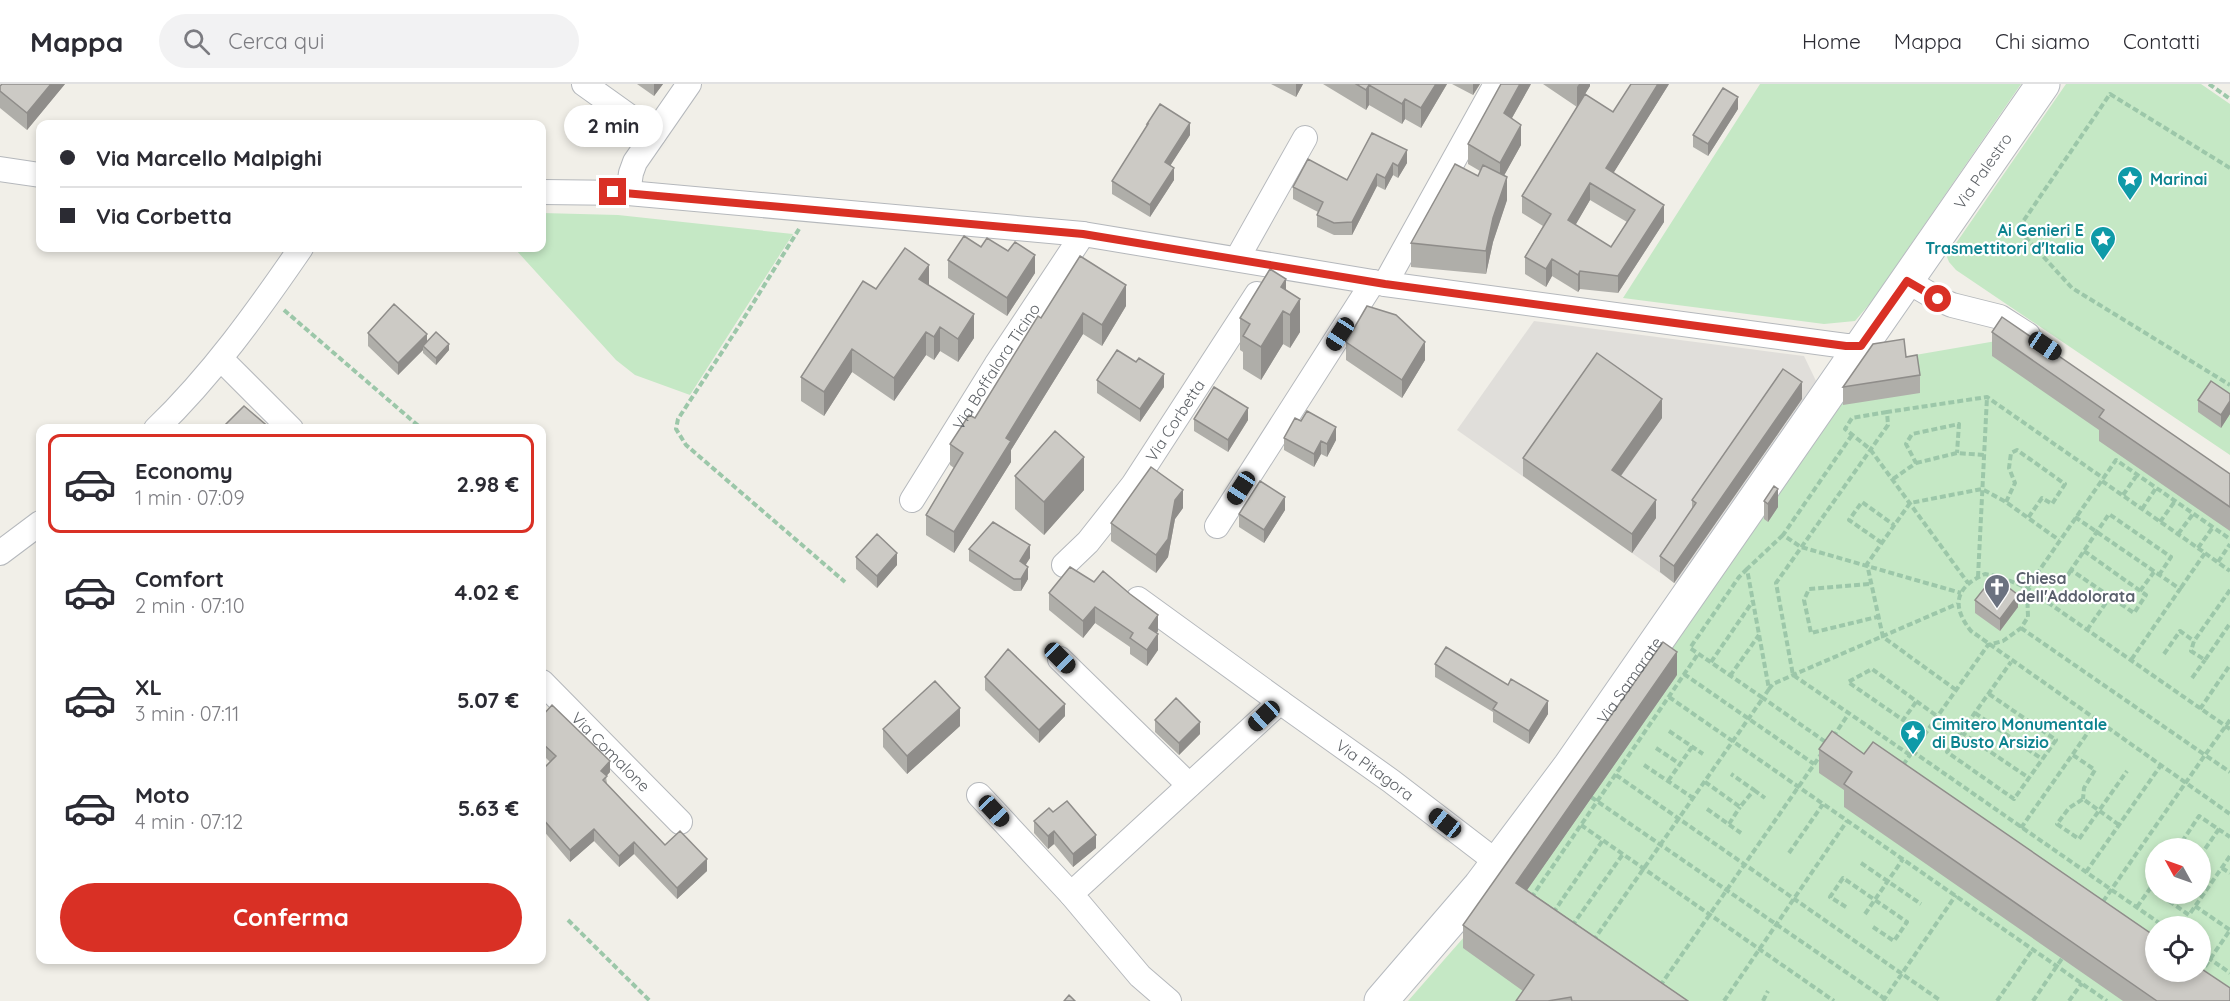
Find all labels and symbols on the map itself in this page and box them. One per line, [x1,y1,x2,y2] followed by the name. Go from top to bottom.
[564,105,662,147] callout: 2 min
[1949,129,2016,213] street label: Via Palestro
[2115,164,2145,202] place icon: Marinai
[2150,169,2207,189] place label: Marinai
[599,178,626,205] route end
[1925,220,2084,258] place label: Ai Genieri E Trasmettitori d'Italia
[2088,224,2118,262] place icon: Ai Genieri E Trasmettitori d'Italia
[1924,285,1951,312] route start
[948,299,1044,433] street label: Via Boffalora Ticino
[1323,314,1357,354] car
[2025,328,2065,364] car
[1141,376,1209,465] street label: Via Corbetta
[1224,468,1258,508] car
[2016,568,2135,606] place label: Chiesa dell'Addolorata
[1982,572,2012,610] church icon: Chiesa dell'Addolorata
[1592,633,1666,728] street label: Via Samarate
[1041,639,1079,677] car
[1245,697,1283,735] car
[567,708,654,796] street label: Via Comalone
[1932,714,2107,752] place label: Cimitero Monumentale di Busto Arsizio
[1898,718,1928,756] place icon: Cimitero Monumentale di Busto Arsizio
[1332,735,1418,805] street label: Via Pitagora
[975,792,1013,830] car
[1425,805,1465,841] car
[2145,838,2211,904] north arrow

